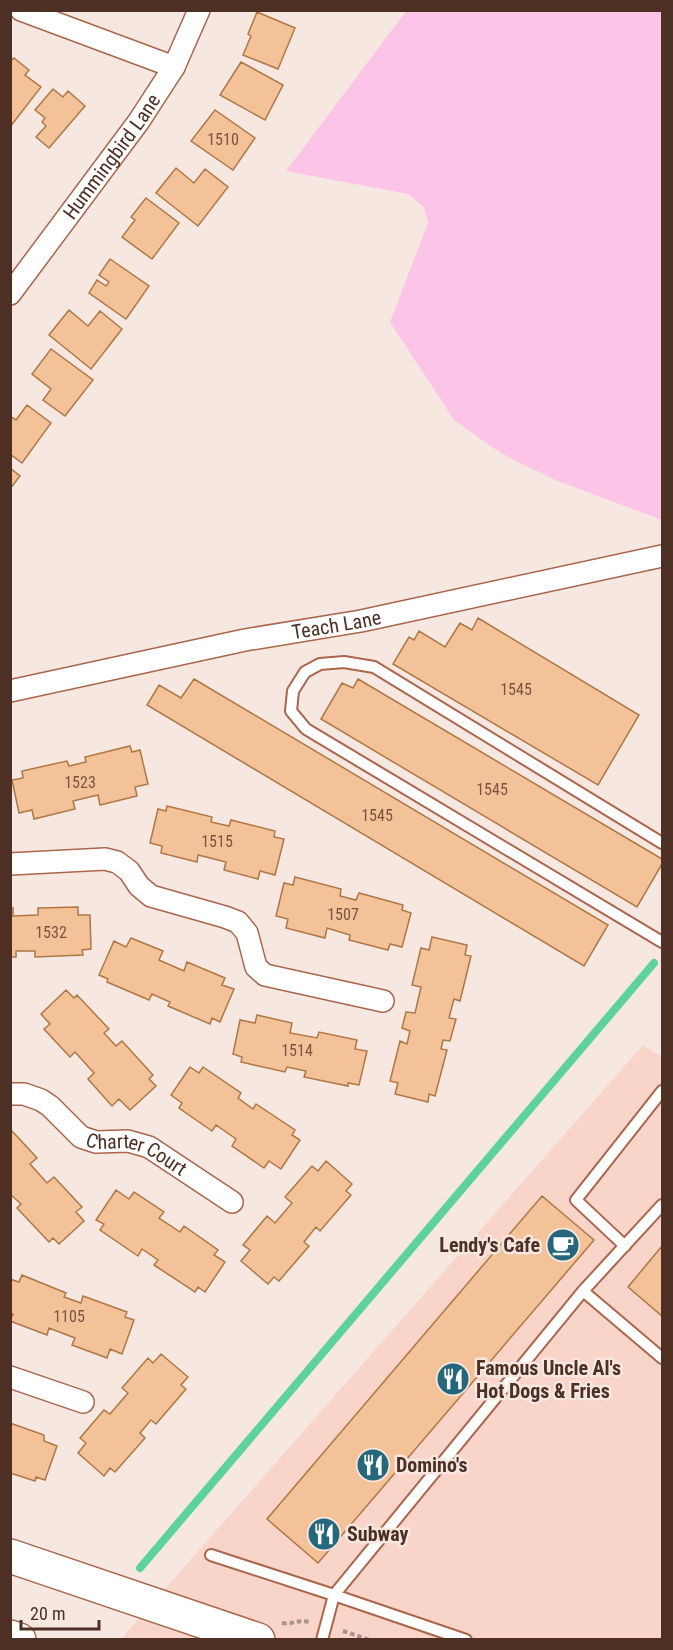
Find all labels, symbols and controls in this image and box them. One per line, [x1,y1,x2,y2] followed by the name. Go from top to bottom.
[58,89,165,224] street label: Hummingbird Lane
[207,130,239,149] house number: 1510
[290,605,383,644] street label: Teach Lane
[500,680,532,699] house number: 1545
[64,773,96,792] house number: 1523
[476,780,508,799] house number: 1545
[361,806,393,825] house number: 1545
[201,832,233,851] house number: 1515
[327,905,359,924] house number: 1507
[35,923,67,942] house number: 1532
[281,1041,313,1060] house number: 1514
[83,1127,192,1181] street label: Charter Court
[545,1227,581,1263] cafe icon: Lendy's Cafe
[439,1233,540,1257] place label: Lendy's Cafe
[53,1307,85,1326] house number: 1105
[476,1356,621,1403] place label: Famous Uncle Al's Hot Dogs & Fries
[435,1361,471,1397] restaurant icon: Famous Uncle Al's Hot Dogs & Fries
[355,1447,391,1483] restaurant icon: Domino's
[396,1453,467,1477] place label: Domino's
[306,1516,342,1552] restaurant icon: Subway
[347,1522,408,1546] place label: Subway
[21,1593,99,1631] scale bar
[30,1603,65,1624] text: 20 m

